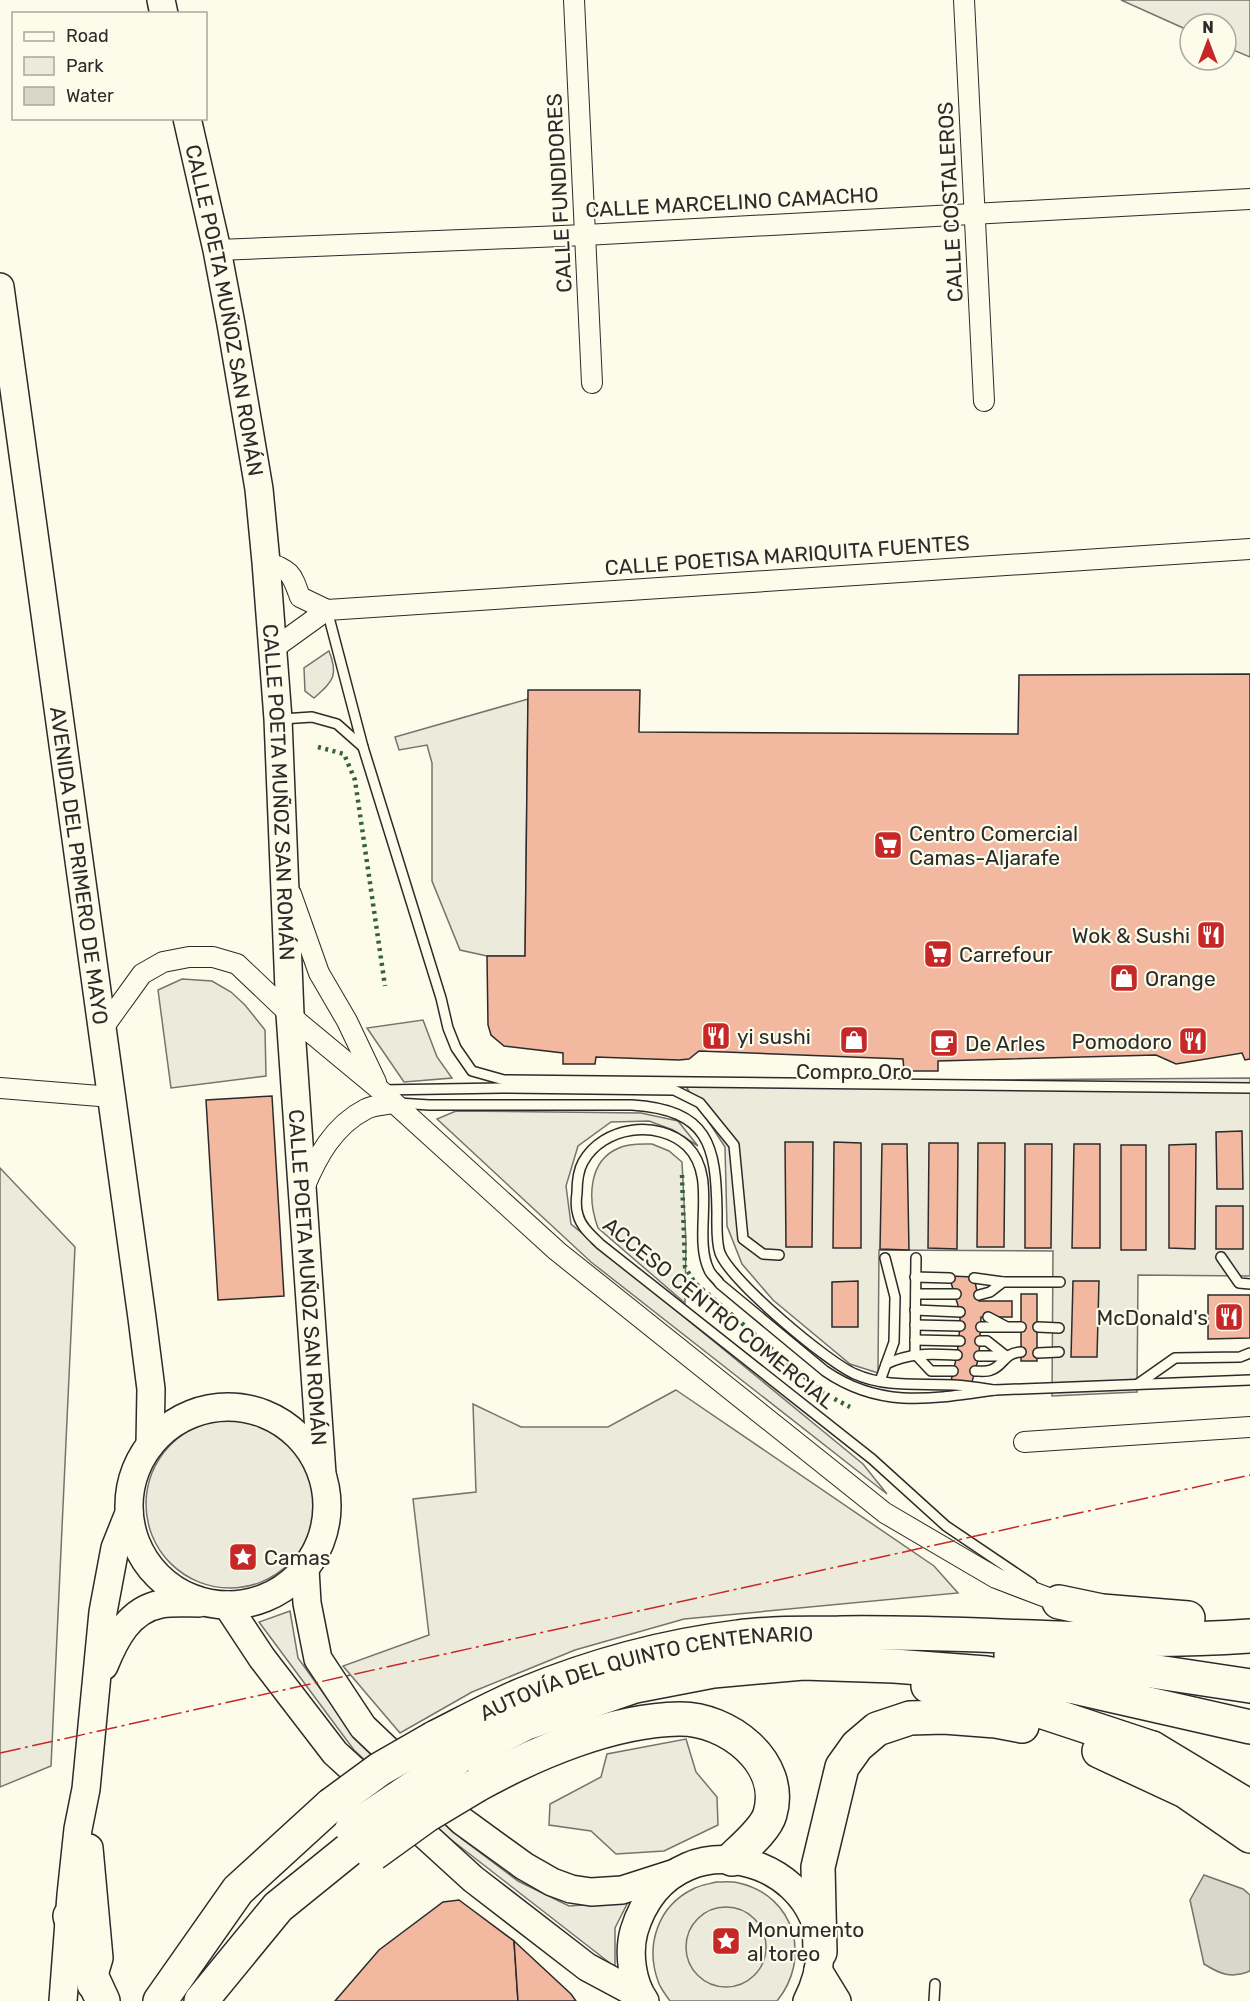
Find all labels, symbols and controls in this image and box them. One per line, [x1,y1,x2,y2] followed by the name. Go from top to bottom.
[12,12,207,120] legend
[1178,12,1238,72] north arrow
[1202,18,1214,37] text: N
[66,25,109,47] text: Road
[66,55,104,77] text: Park
[66,85,114,107] text: Water
[541,93,577,293] street label: CALLE FUNDIDORES
[932,101,968,303] street label: CALLE COSTALEROS
[181,142,269,478] street label: CALLE POETA MUÑOZ SAN ROMÁN
[585,182,879,222] street label: CALLE MARCELINO CAMACHO
[604,530,970,580] street label: CALLE POETISA MARIQUITA FUENTES
[258,623,300,961] street label: CALLE POETA MUÑOZ SAN ROMÁN
[45,705,114,1026] street label: AVENIDA DEL PRIMERO DE MAYO
[909,821,1078,870] place label: Centro Comercial Camas-Aljarafe
[872,829,904,861] supermarket icon: Centro Comercial Camas-Aljarafe
[1195,919,1227,951] restaurant icon: Wok & Sushi
[1072,923,1190,948] place label: Wok & Sushi
[922,938,954,970] supermarket icon: Carrefour
[959,942,1053,967] place label: Carrefour
[1108,962,1140,994] shop icon: Orange
[1145,966,1216,991] place label: Orange
[700,1020,732,1052] restaurant icon: yi sushi
[737,1024,811,1049] place label: yi sushi
[838,1024,870,1056] shop icon: Compro Oro
[1177,1025,1209,1057] restaurant icon: Pomodoro
[928,1027,960,1059] cafe icon: De Arles
[1072,1029,1172,1054] place label: Pomodoro
[965,1031,1045,1056] place label: De Arles
[796,1059,912,1084] place label: Compro Oro
[284,1108,332,1446] street label: CALLE POETA MUÑOZ SAN ROMÁN
[598,1212,840,1414] street label: ACCESO CENTRO COMERCIAL
[1213,1301,1245,1333] restaurant icon: McDonald's
[1096,1305,1208,1330] place label: McDonald's
[227,1541,259,1573] place icon: Camas
[264,1545,331,1570] place label: Camas
[475,1621,813,1725] street label: AUTOVÍA DEL QUINTO CENTENARIO
[747,1917,864,1966] place label: Monumento al toreo
[710,1925,742,1957] place icon: Monumento al toreo

